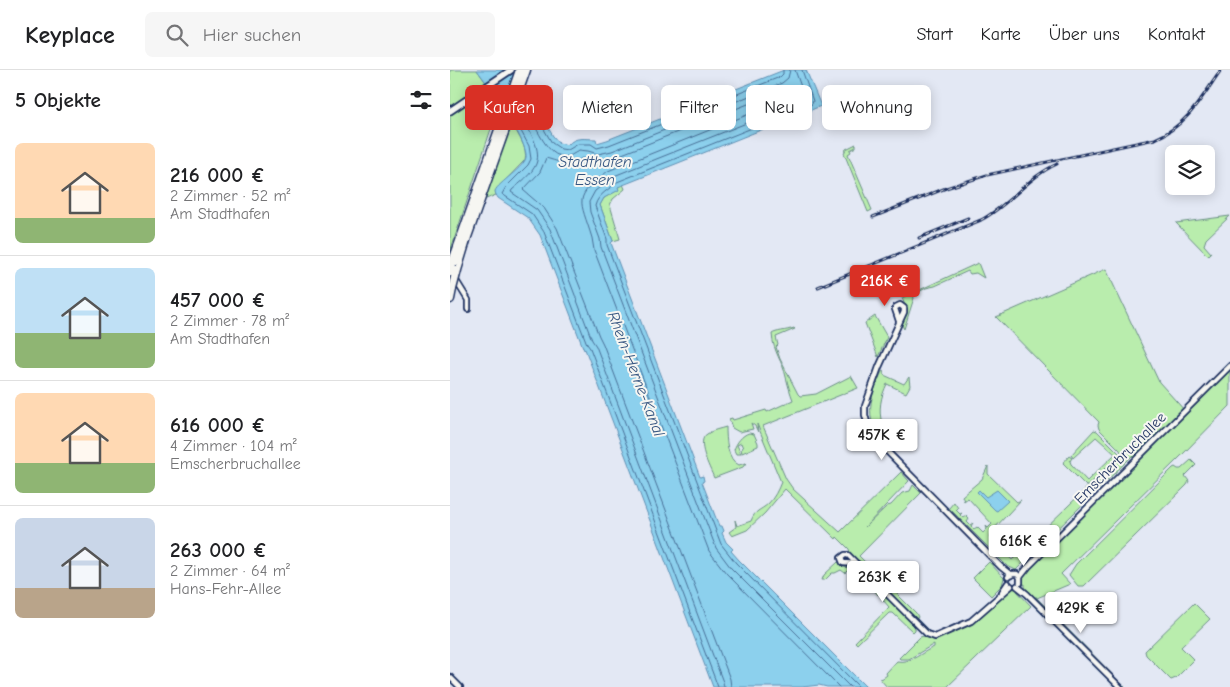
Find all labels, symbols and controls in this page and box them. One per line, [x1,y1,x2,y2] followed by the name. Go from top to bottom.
[145,12,495,57] search box
[25,21,115,49] text: Keyplace
[163,21,191,49] icon: search
[203,24,301,46] text: Hier suchen
[916,24,953,45] text: Start
[981,24,1021,45] text: Karte
[1049,24,1120,45] text: Über uns
[1148,24,1205,45] text: Kontakt
[465,85,553,130] chip: Kaufen
[563,85,651,130] chip: Mieten
[661,85,736,130] chip: Filter
[746,85,812,130] chip: Neu
[822,85,931,130] chip: Wohnung
[407,86,435,114] icon: filters
[15,88,101,112] text: 5 Objekte
[1165,145,1215,195] map controls
[1165,145,1215,195] button: layers
[558,153,632,189] water label: Stadthafen Essen
[55,163,115,223] icon: home
[170,163,265,187] text: 216 000 €
[170,187,291,205] text: 2 Zimmer · 52 m²
[170,205,270,223] text: Am Stadthafen
[844,264,926,307] pin: 216K €
[861,272,909,290] text: 216K €
[55,288,115,348] icon: home
[170,288,266,312] text: 457 000 €
[604,309,668,440] water label: Rhein-Herne-Kanal
[170,312,289,330] text: 2 Zimmer · 78 m²
[170,330,270,348] text: Am Stadthafen
[1070,408,1170,508] street label: Emscherbruchallee
[55,413,115,473] icon: home
[170,413,266,437] text: 616 000 €
[841,418,923,461] pin: 457K €
[858,426,906,444] text: 457K €
[170,437,297,455] text: 4 Zimmer · 104 m²
[170,455,301,473] text: Emscherbruchallee
[983,524,1065,567] pin: 616K €
[1000,532,1048,550] text: 616K €
[55,538,115,598] icon: home
[170,538,267,562] text: 263 000 €
[842,560,924,603] pin: 263K €
[170,562,290,580] text: 2 Zimmer · 64 m²
[858,568,908,586] text: 263K €
[170,580,281,598] text: Hans-Fehr-Allee
[1040,592,1122,634] pin: 429K €
[1056,599,1106,617] text: 429K €

